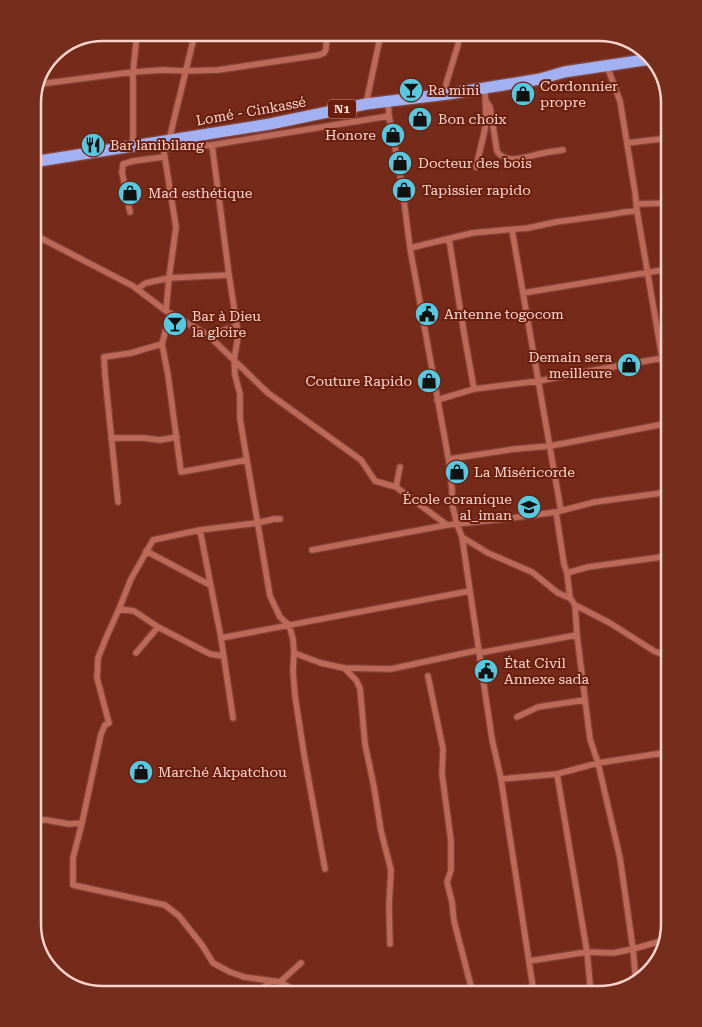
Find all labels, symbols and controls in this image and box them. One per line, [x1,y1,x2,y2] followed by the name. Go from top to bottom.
[398,77,424,103] bar icon: Ra mini
[540,78,618,110] place label: Cordonnier propre
[510,81,536,107] shop icon: Cordonnier propre
[428,82,480,98] place label: Ra mini
[195,93,308,129] street label: Lomé - Cinkassé
[328,100,356,118] road number: N1
[407,106,433,132] shop icon: Bon choix
[438,111,507,127] place label: Bon choix
[380,122,406,148] shop icon: Honore
[325,127,376,143] place label: Honore
[80,132,106,158] restaurant icon: Bar lanibilang
[110,137,204,153] place label: Bar lanibilang
[387,150,413,176] shop icon: Docteur des bois
[418,155,532,171] place label: Docteur des bois
[391,177,417,203] shop icon: Tapissier rapido
[117,180,143,206] shop icon: Mad esthétique
[422,182,531,198] place label: Tapissier rapido
[148,185,253,201] place label: Mad esthétique
[414,301,440,327] public building icon: Antenne togocom
[444,306,564,322] place label: Antenne togocom
[192,308,261,340] place label: Bar à Dieu la gloire
[162,311,188,337] bar icon: Bar à Dieu la gloire
[529,349,612,381] place label: Demain sera meilleure
[616,352,642,378] shop icon: Demain sera meilleure
[416,368,442,394] shop icon: Couture Rapido
[305,373,412,389] place label: Couture Rapido
[444,459,470,485] shop icon: La Miséricorde
[474,464,575,480] place label: La Miséricorde
[403,491,512,523] place label: École coranique al_iman
[516,494,542,520] school or university icon: École coranique al_iman
[504,655,589,687] place label: État Civil Annexe sada
[473,658,499,684] public building icon: État Civil Annexe sada
[128,759,154,785] shop icon: Marché Akpatchou
[158,764,287,780] place label: Marché Akpatchou

